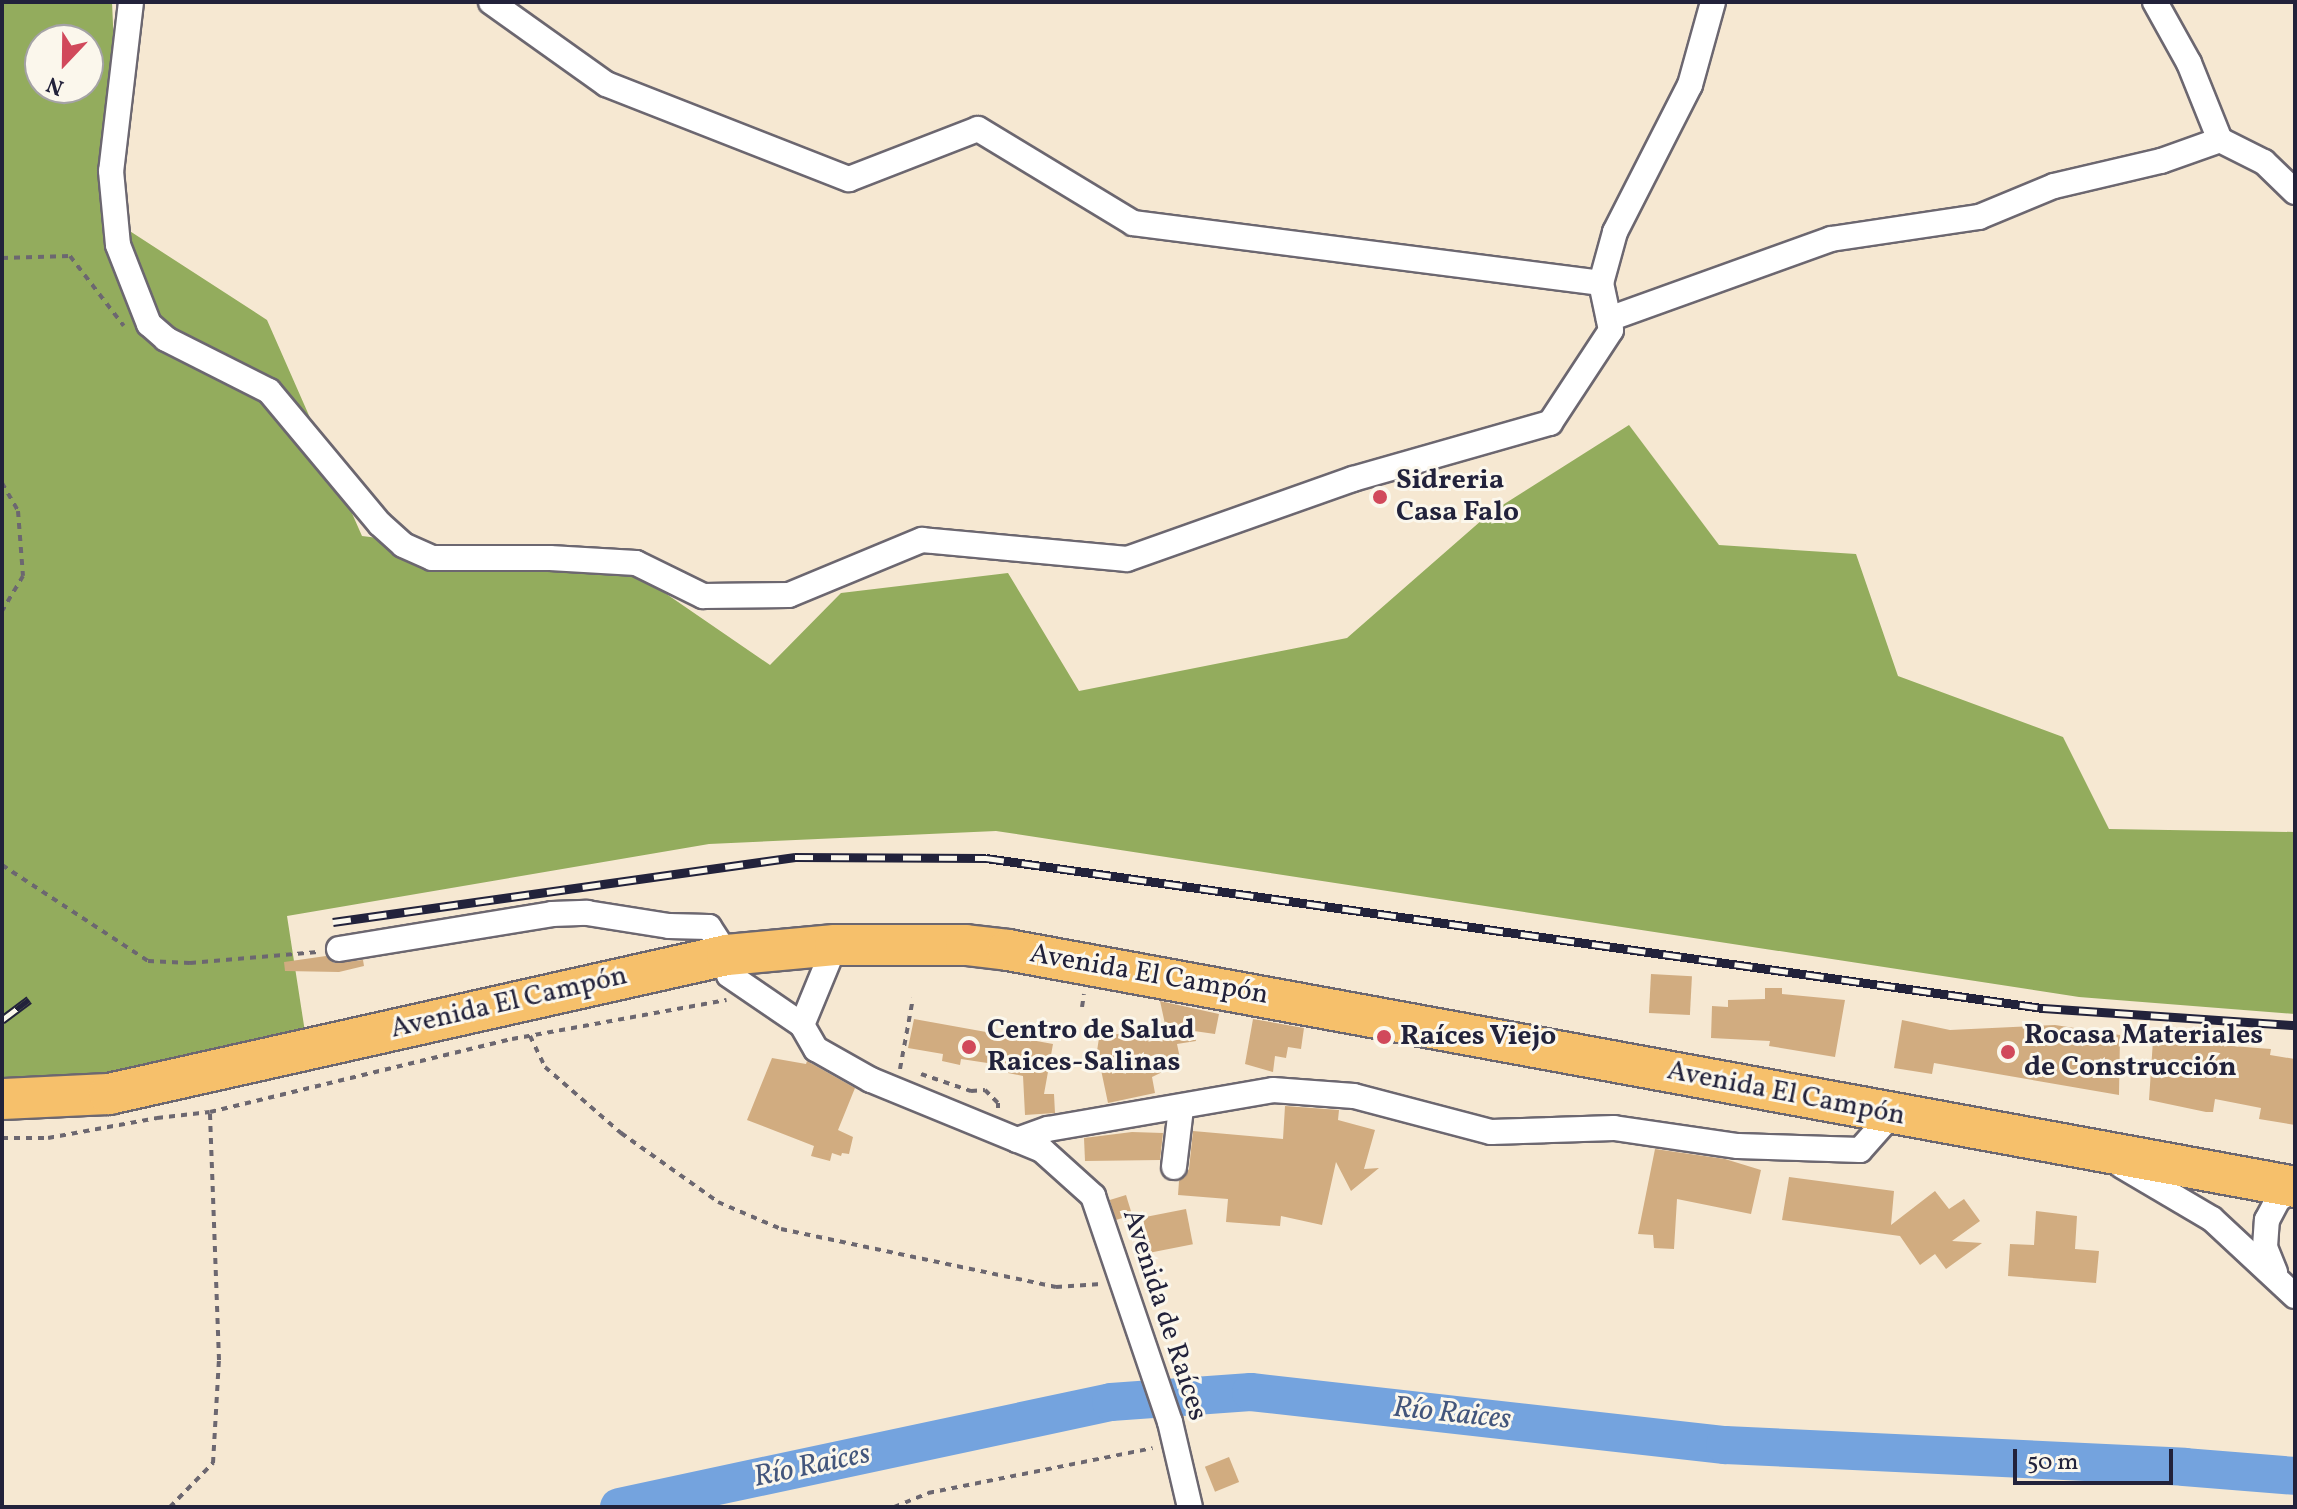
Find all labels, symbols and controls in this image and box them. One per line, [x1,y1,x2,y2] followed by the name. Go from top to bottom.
[24,24,104,104] north arrow
[42,67,69,102] text: N
[1396,464,1519,530] place label: Sidreria Casa Falo
[1371,488,1389,506] marker: Sidreria Casa Falo
[1027,937,1271,1013] street label: Avenida El Campón
[387,959,631,1047] street label: Avenida El Campón
[987,1014,1195,1080] place label: Centro de Salud Raices-Salinas
[2024,1019,2263,1085] place label: Rocasa Materiales de Construcción
[1400,1020,1557,1054] place label: Raíces Viejo
[1375,1028,1393,1046] marker: Raíces Viejo
[958,1036,980,1058] marker: Centro de Salud Raices-Salinas
[1999,1043,2017,1061] marker: Rocasa Materiales de Construcción
[1664,1054,1908,1134] street label: Avenida El Campón
[1114,1205,1214,1425] street label: Avenida de Raíces
[1391,1390,1513,1438] water label: Río Raices
[2017,1433,2177,1483] scale bar
[750,1436,874,1496] water label: Río Raices
[2027,1446,2079,1480] text: 50 m

